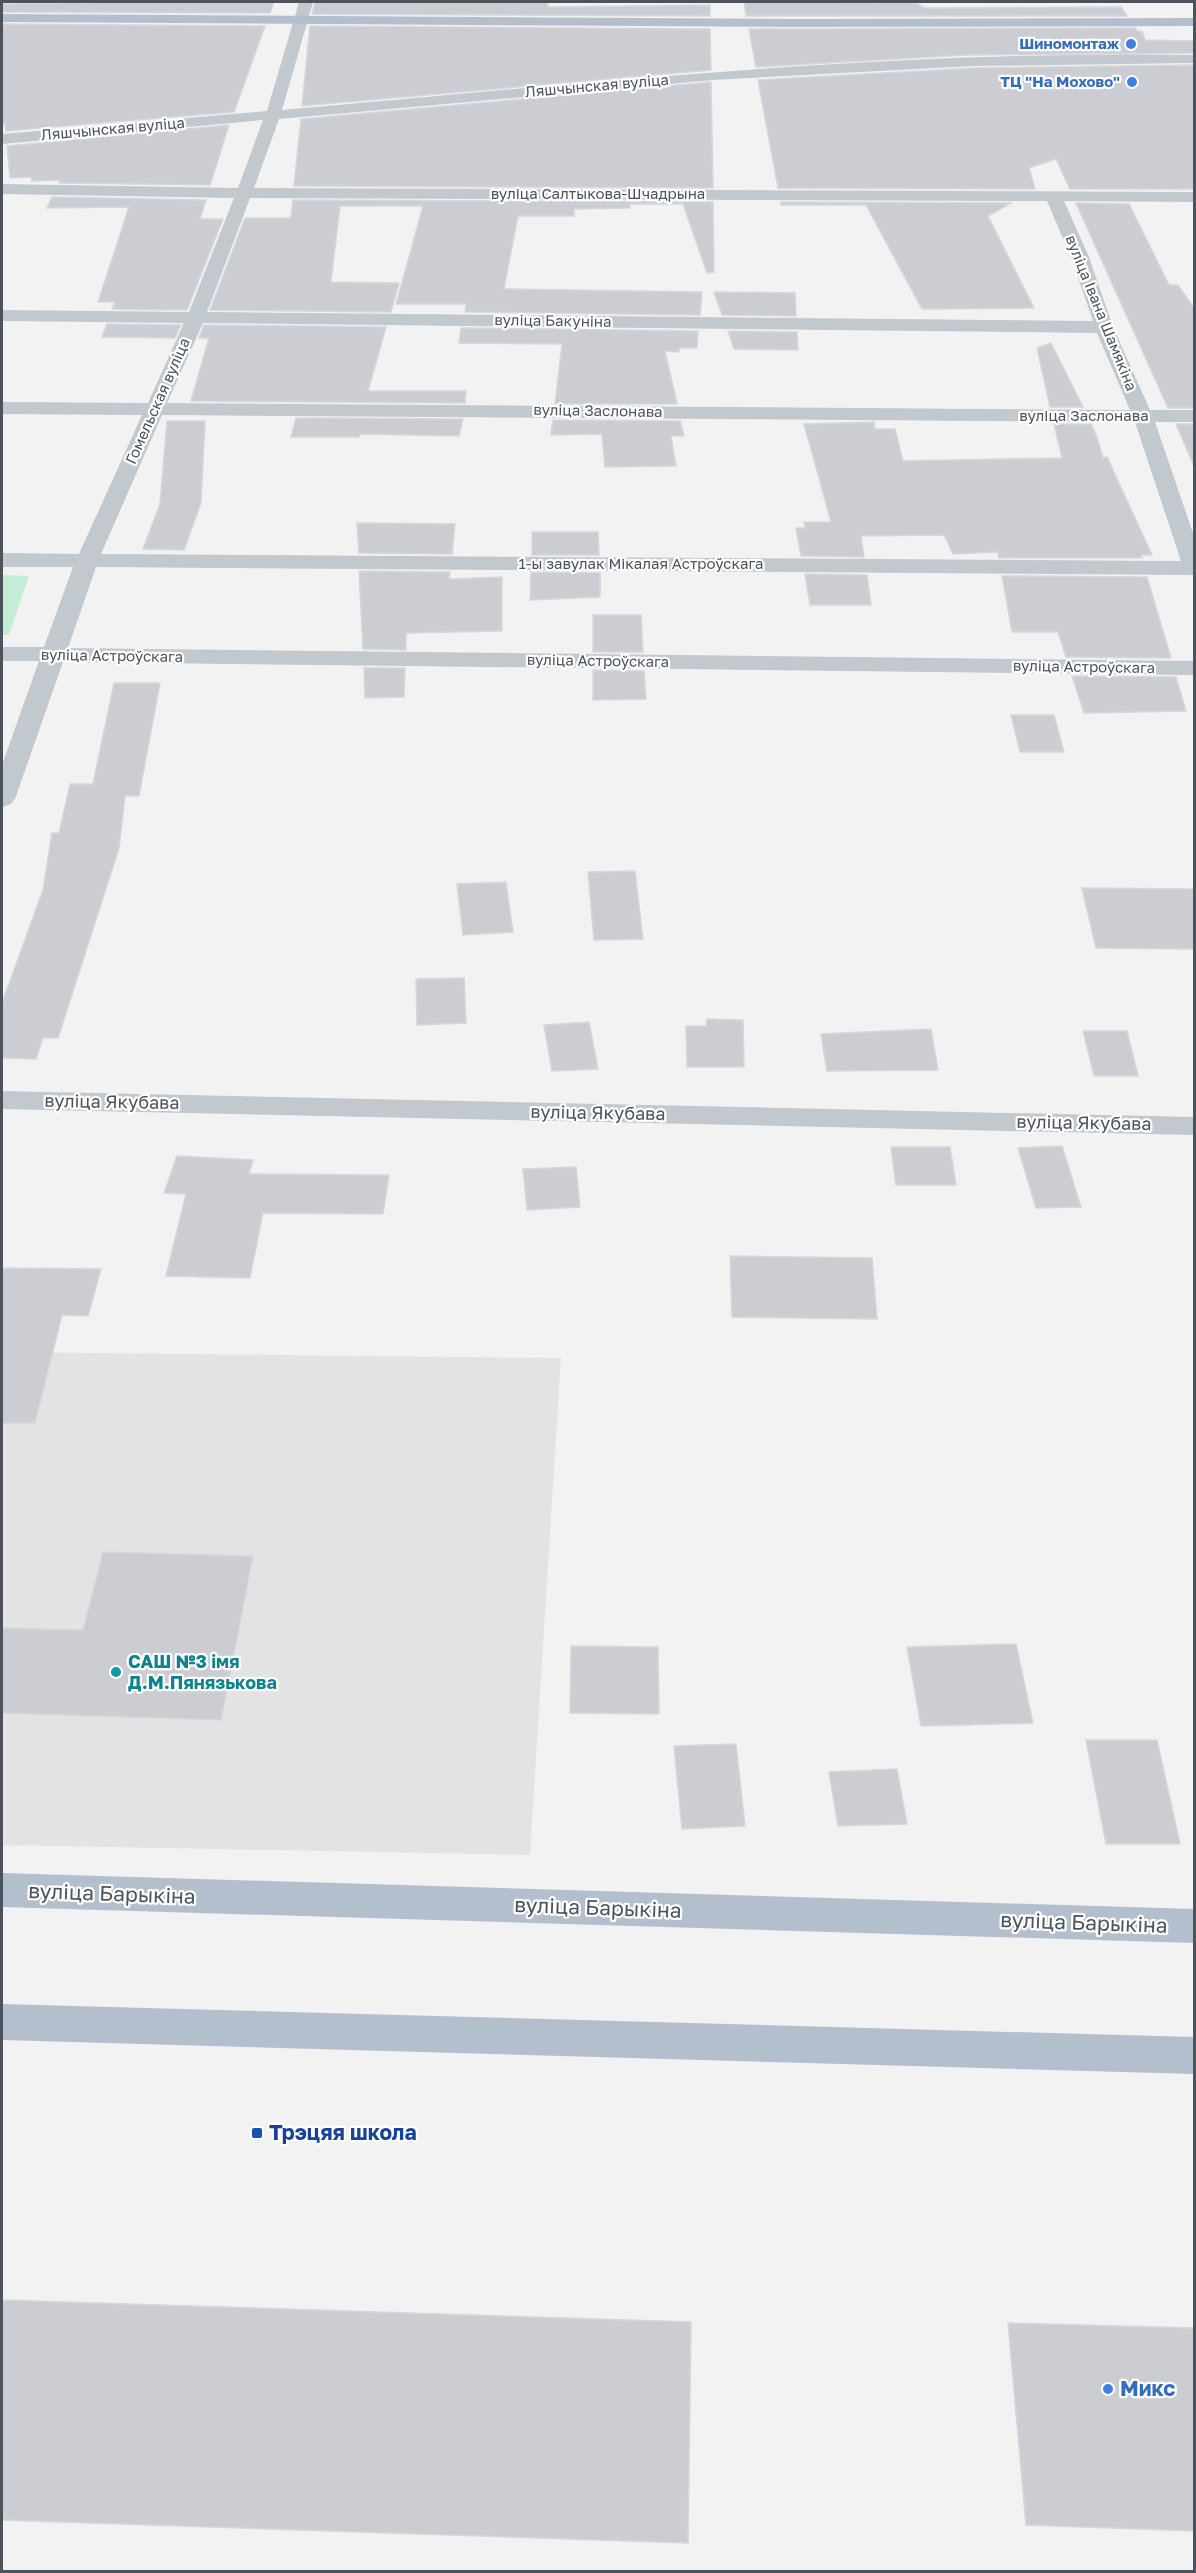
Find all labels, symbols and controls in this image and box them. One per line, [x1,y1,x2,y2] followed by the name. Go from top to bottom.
[1019,34,1120,52] place label: Шиномонтаж
[1124,37,1138,51] marker: Шиномонтаж
[524,70,670,100] street label: Ляшчынская вуліца
[1000,72,1120,90] place label: ТЦ "На Мохово"
[1125,75,1139,89] marker: ТЦ "На Мохово"
[40,113,186,143] street label: Ляшчынская вуліца
[491,184,705,202] street label: вуліца Салтыкова-Шчадрына
[1062,232,1141,393] street label: вуліца Івана Шамякіна
[494,310,612,330] street label: вуліца Бакуніна
[121,335,193,467] street label: Гомельская вуліца
[533,400,663,420] street label: вуліца Заслонава
[1019,406,1149,424] street label: вуліца Заслонава
[519,554,764,572] street label: 1-ы завулак Мікалая Астроўскага
[41,645,183,665] street label: вуліца Астроўскага
[527,650,669,670] street label: вуліца Астроўскага
[1013,656,1155,676] street label: вуліца Астроўскага
[44,1089,180,1113] street label: вуліца Якубава
[530,1100,666,1124] street label: вуліца Якубава
[1016,1110,1152,1134] street label: вуліца Якубава
[128,1650,277,1693] place label: САШ №3 імя Д.М.Пянязькова
[109,1665,123,1679] marker: САШ №3 імя Д.М.Пянязькова
[28,1877,196,1909] street label: вуліца Барыкіна
[514,1891,682,1923] street label: вуліца Барыкіна
[1000,1906,1168,1938] street label: вуліца Барыкіна
[269,2119,417,2145] place label: Трэцяя школа
[250,2126,264,2140] marker: Трэцяя школа
[1120,2375,1175,2401] place label: Микс
[1101,2382,1115,2396] marker: Микс

